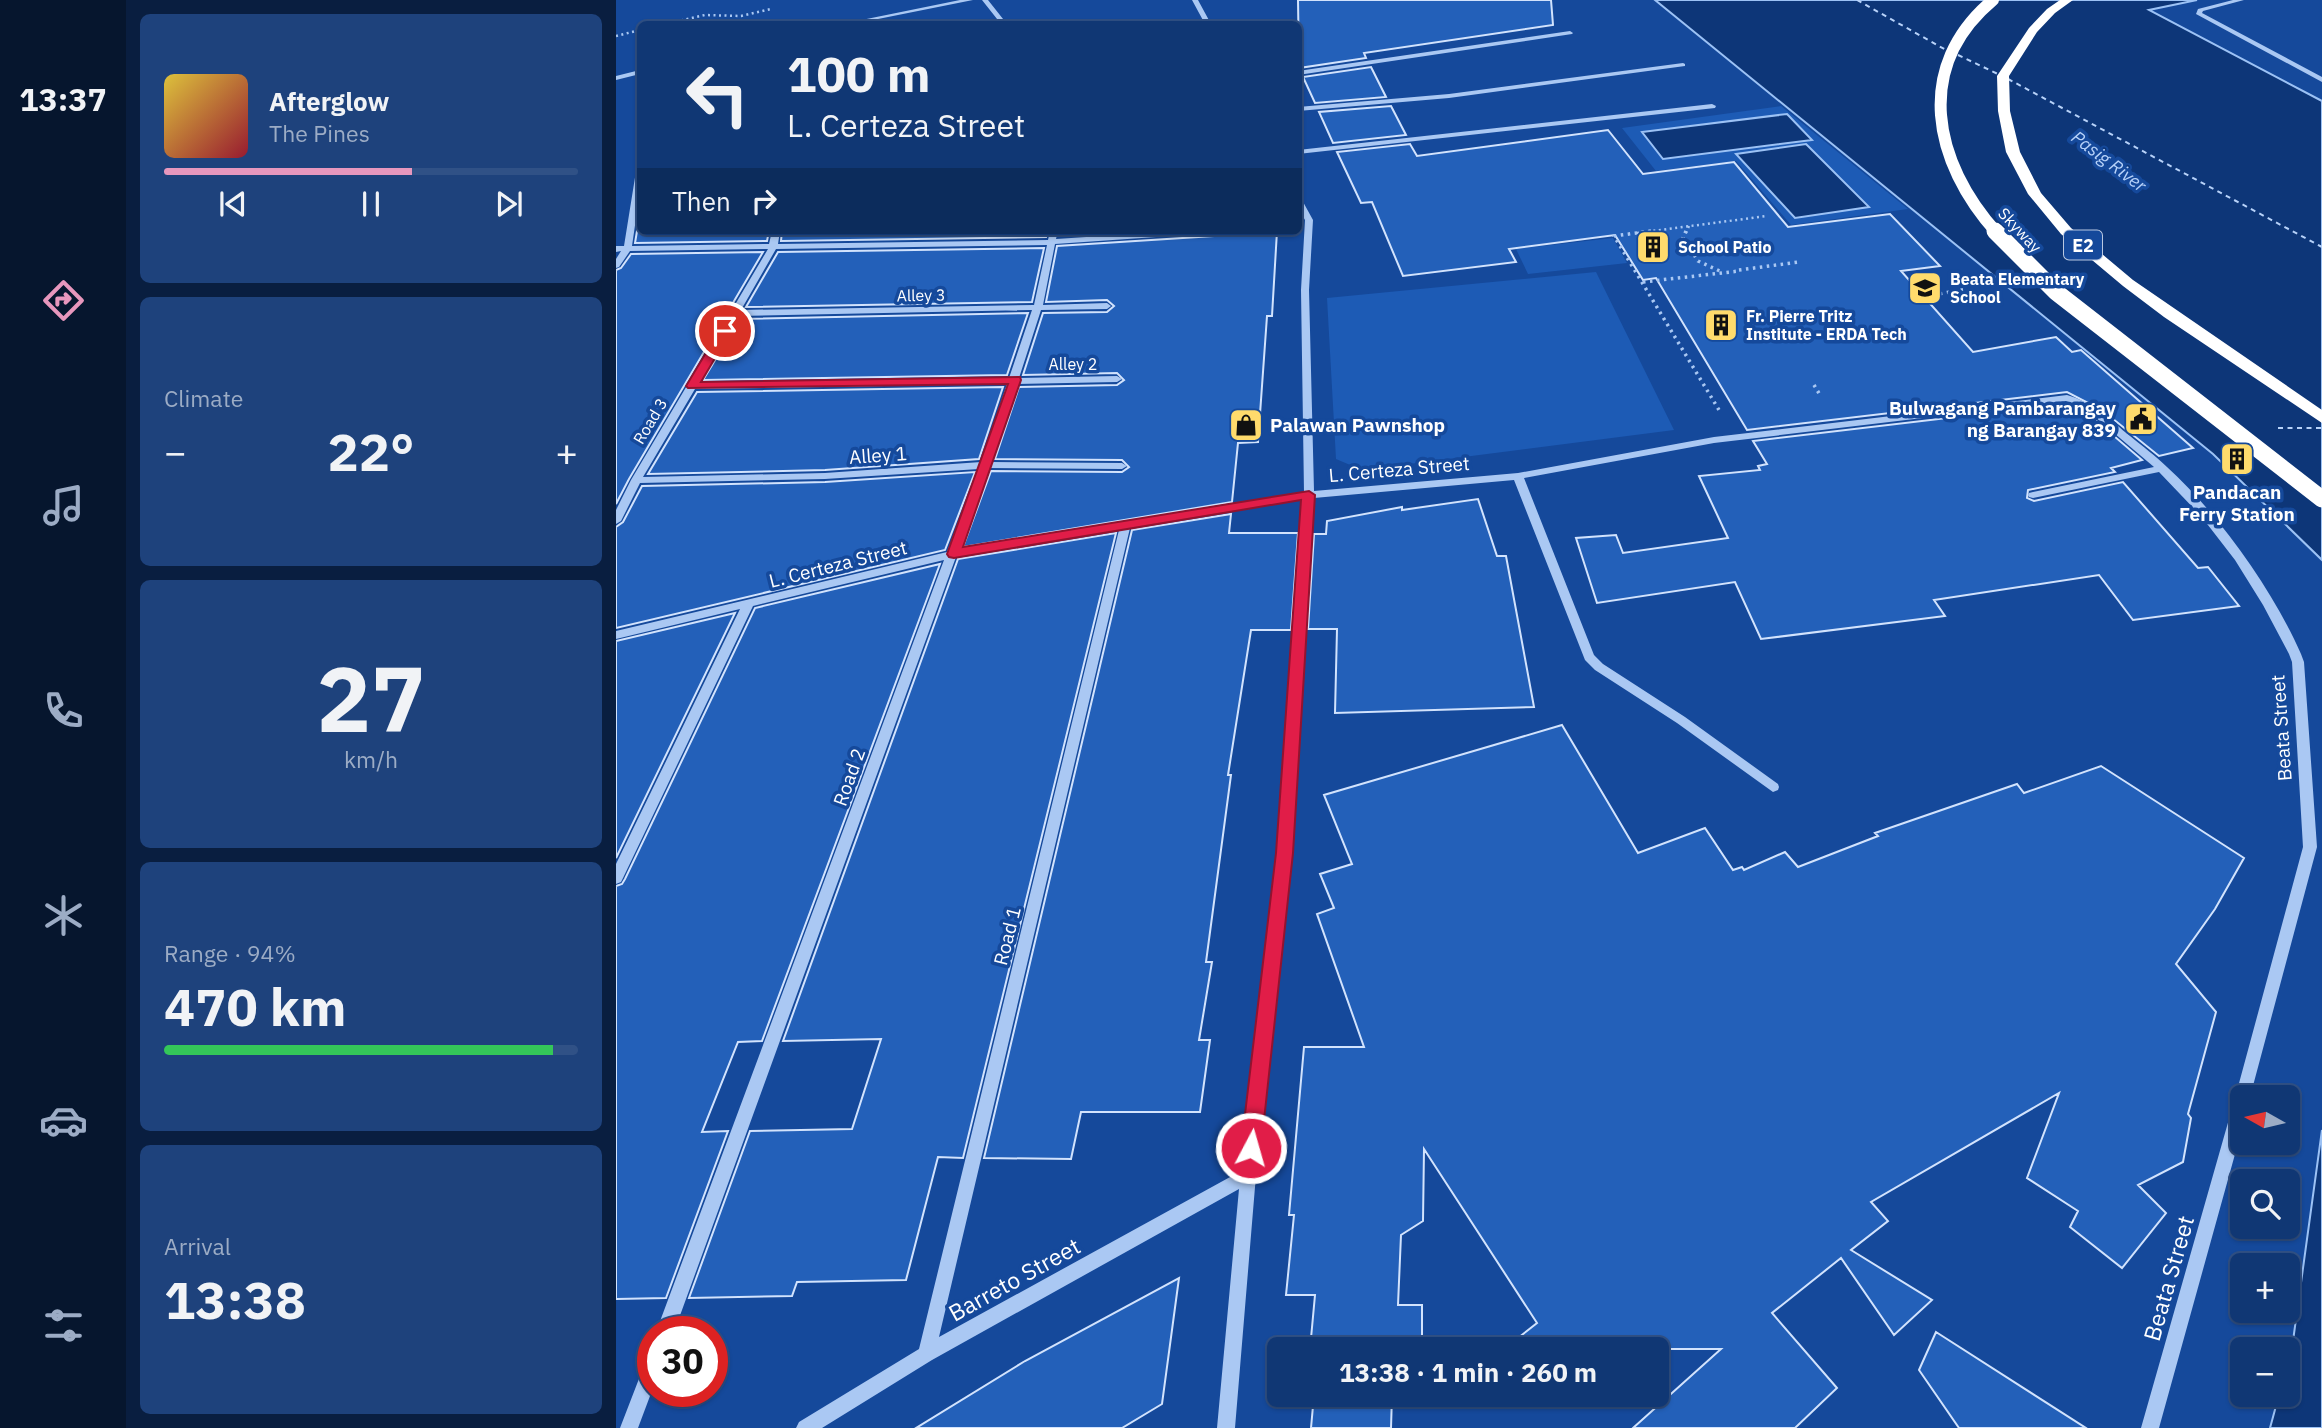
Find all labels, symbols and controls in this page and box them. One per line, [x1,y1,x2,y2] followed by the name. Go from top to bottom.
[787,42,931,105] text: 100 m
[672,49,763,140] icon: left
[19,78,107,120] text: 13:37
[269,84,389,118] text: Afterglow
[787,104,1025,146] text: L. Certeza Street
[269,118,370,148] text: The Pines
[2067,125,2151,197] water label: Pasig River
[745,182,783,220] icon: right
[672,184,731,218] text: Then
[214,185,252,223] icon: previous
[352,185,390,223] icon: pause
[490,185,528,223] icon: next
[1994,203,2046,257] street label: Skyway
[1634,228,1672,266] building icon: School Patio
[2064,230,2102,260] road number: E2
[1678,237,1771,257] place label: School Patio
[1906,269,1944,307] school or university icon: Beata Elementary School
[1950,269,2085,307] place label: Beata Elementary School
[39,276,88,325] icon: directions
[896,285,946,305] street label: Alley 3
[695,301,755,361] pin
[1702,306,1740,344] building icon: Fr. Pierre Tritz Institute - ERDA Tech
[1746,306,1907,344] place label: Fr. Pierre Tritz Institute - ERDA Tech
[706,312,744,350] icon: arrive
[1049,354,1097,374] street label: Alley 2
[164,383,243,413] text: Climate
[629,394,671,448] street label: Road 3
[1889,396,2117,442] place label: Bulwagang Pambarangay ng Barangay 839
[2122,400,2160,438] public building icon: Bulwagang Pambarangay ng Barangay 839
[1227,406,1265,444] shop icon: Palawan Pawnshop
[1270,413,1445,437] place label: Palawan Pawnshop
[328,418,414,485] text: 22°
[164,427,187,476] text: −
[555,427,578,476] text: +
[2218,440,2256,478] building icon: Pandacan Ferry Station
[848,441,908,469] street label: Alley 1
[1328,451,1470,487] street label: L. Certeza Street
[2179,480,2295,526] place label: Pandacan Ferry Station
[39,481,88,530] icon: music
[766,535,910,593] street label: L. Certeza Street
[316,639,426,757] text: 27
[2265,674,2297,782] street label: Beata Street
[39,686,88,735] icon: phone
[344,744,398,774] text: km/h
[828,745,870,809] street label: Road 2
[39,891,88,940] icon: climate
[988,904,1026,968] street label: Road 1
[164,938,296,968] text: Range · 94%
[164,973,346,1040] text: 470 km
[2230,1085,2300,1155] north arrow
[2230,1085,2300,1407] map controls
[39,1096,88,1145] icon: car
[1214,1111,1288,1185] position arrow
[2230,1169,2300,1239] button: search
[2136,1212,2200,1344] street label: Beata Street
[943,1230,1085,1328] street label: Barreto Street
[164,1231,231,1261] text: Arrival
[2230,1253,2300,1323] button: +
[164,1266,306,1333] text: 13:38
[39,1301,88,1350] icon: filters
[637,1316,728,1407] speed limit sign: 30
[2230,1337,2300,1407] button: −
[1339,1355,1597,1389] text: 13:38 · 1 min · 260 m

